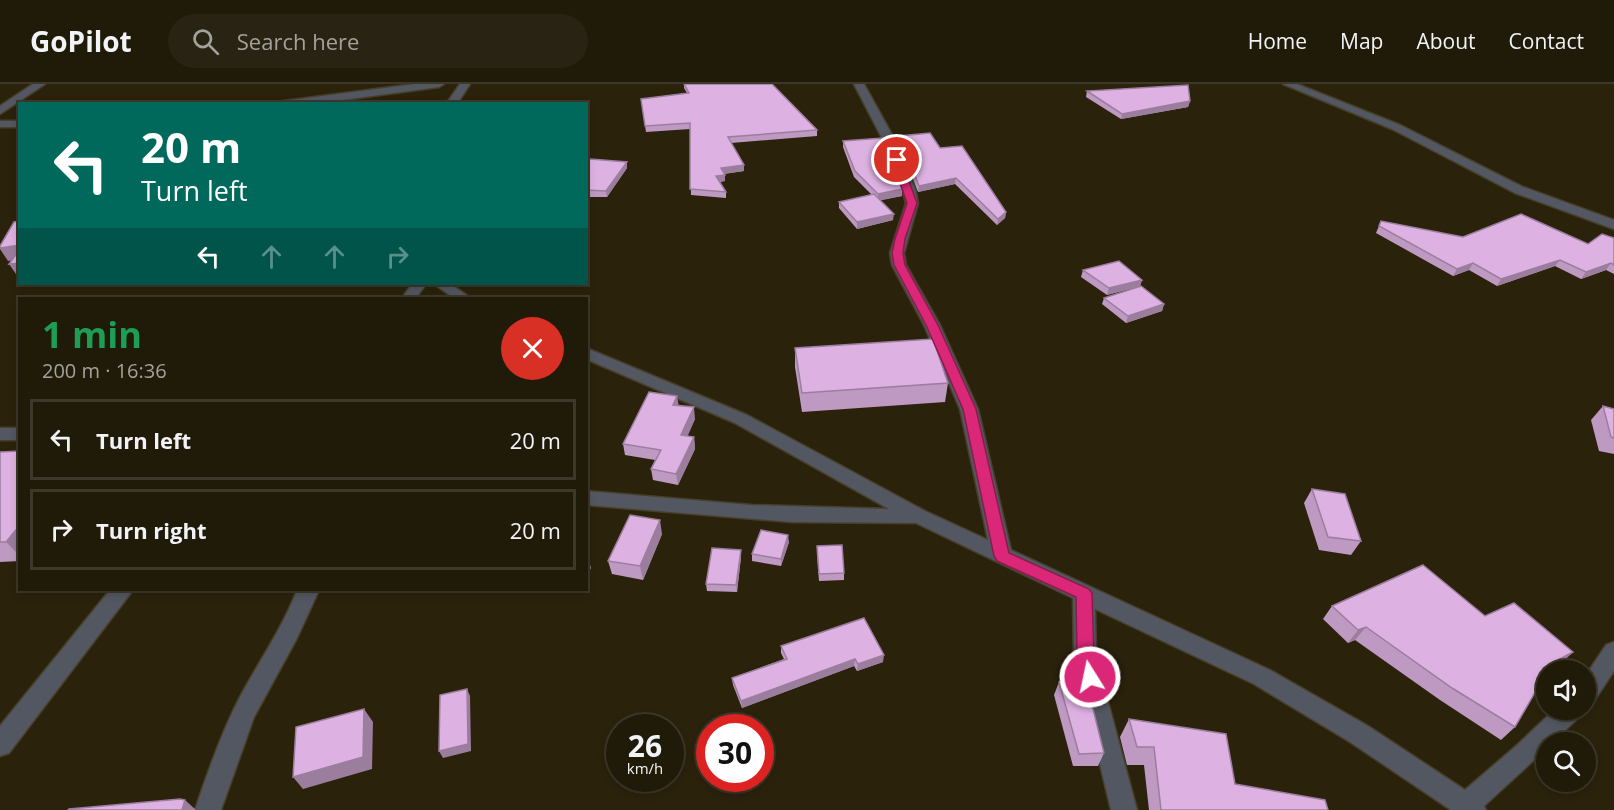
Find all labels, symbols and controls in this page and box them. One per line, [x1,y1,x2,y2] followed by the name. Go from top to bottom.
[168,14,588,68] search box
[30,22,132,60] text: GoPilot
[189,25,222,58] icon: search
[237,26,359,56] text: Search here
[1248,27,1307,55] text: Home
[1340,27,1383,55] text: Map
[1416,27,1476,55] text: About
[1509,27,1584,55] text: Contact
[141,118,241,175] text: 20 m
[42,126,120,204] icon: left
[871,134,922,185] pin
[880,143,913,176] icon: arrive
[141,172,248,209] text: Turn left
[192,240,225,273] icon: left
[255,240,288,273] icon: ahead
[318,240,351,273] icon: ahead
[381,240,414,273] icon: right
[42,310,142,359] text: 1 min
[501,317,564,380] button: close
[42,357,167,384] text: 200 m · 16:36
[45,423,78,456] icon: left
[96,425,191,455] text: Turn left
[510,425,561,455] text: 20 m
[45,513,78,546] icon: right
[96,515,207,545] text: Turn right
[510,515,561,545] text: 20 m
[1058,645,1122,709] position arrow
[1536,660,1596,792] map controls
[1536,660,1596,720] button: sound
[696,714,774,792] speed limit sign: 30
[628,725,662,766] text: 26
[1536,732,1596,792] button: search
[627,758,663,778] text: km/h

